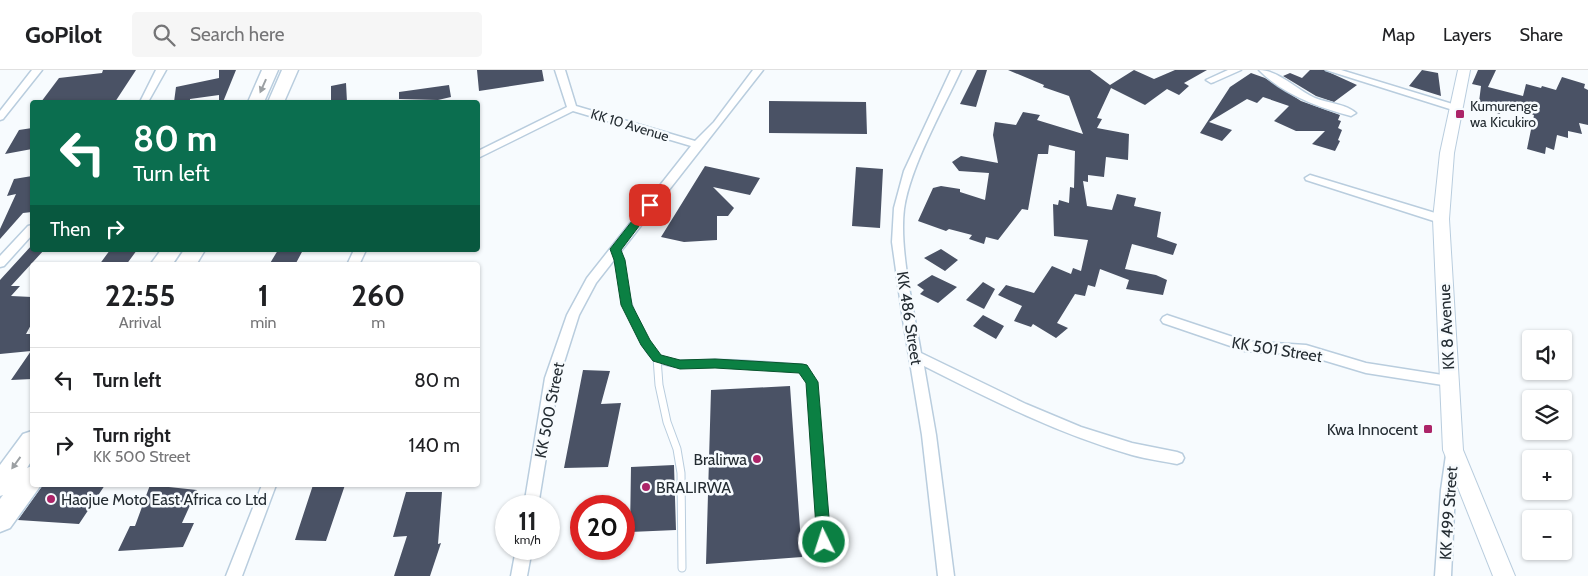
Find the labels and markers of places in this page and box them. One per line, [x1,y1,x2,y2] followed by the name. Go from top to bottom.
[1470,97,1538,131] place label: Kumurenge wa Kicukiro
[1454,108,1466,120] marker: Kumurenge wa Kicukiro
[629,184,671,226] pin
[1327,420,1419,439] place label: Kwa Innocent
[1422,423,1434,435] marker: Kwa Innocent
[693,450,747,469] place label: Bralirwa
[751,453,763,465] marker: Bralirwa
[656,478,731,497] place label: BRALIRWA
[640,481,652,493] marker: BRALIRWA
[61,490,267,509] place label: Haojue Moto East Africa co Ltd
[45,493,57,505] marker: Haojue Moto East Africa co Ltd

